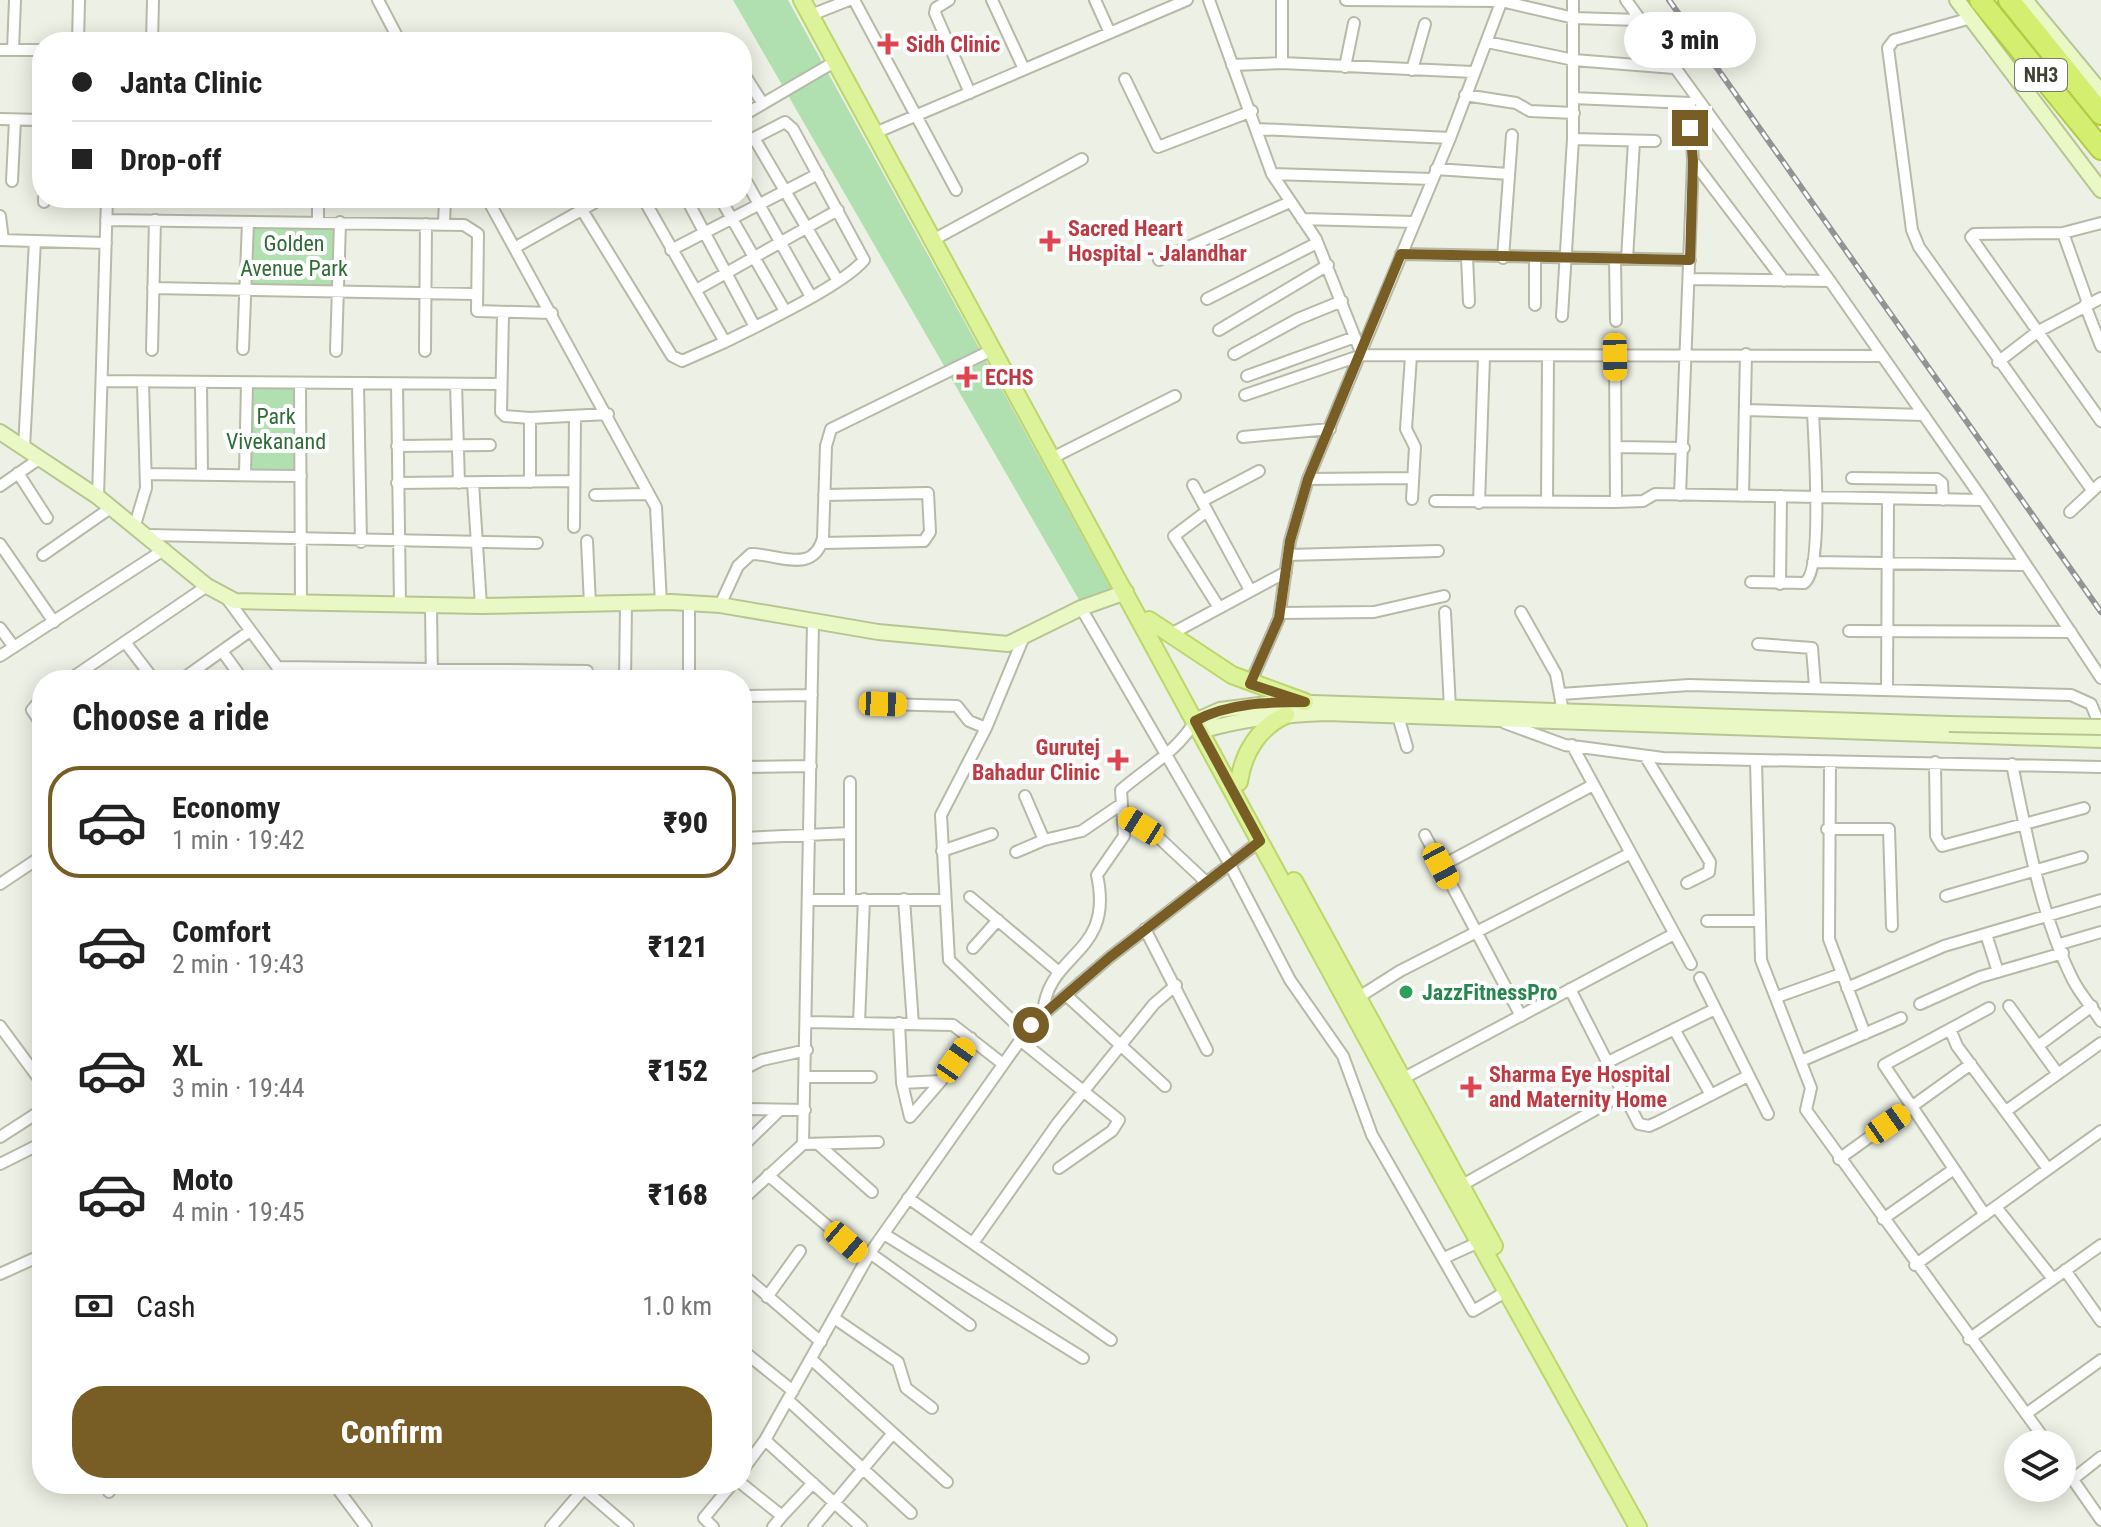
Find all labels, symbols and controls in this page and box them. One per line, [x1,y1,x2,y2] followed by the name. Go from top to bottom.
[1624,12,1756,68] callout: 3 min
[1661,25,1719,55] text: 3 min
[906,32,1000,57] place label: Sidh Clinic
[877,33,899,55] marker: Sidh Clinic
[2015,59,2067,91] road number: NH3
[120,65,262,100] text: Janta Clinic
[1672,110,1708,146] route end
[120,142,222,177] text: Drop-off
[1068,216,1247,266] place label: Sacred Heart Hospital - Jalandhar
[1039,230,1061,252] marker: Sacred Heart Hospital - Jalandhar
[240,231,348,281] park label: Golden Avenue Park
[1603,333,1627,381] car
[985,365,1034,390] place label: ECHS
[956,366,978,388] marker: ECHS
[226,404,326,454] park label: Park Vivekanand
[859,691,907,717] car
[72,697,269,739] text: Choose a ride
[972,735,1100,785] place label: Gurutej Bahadur Clinic
[1107,749,1129,771] marker: Gurutej Bahadur Clinic
[76,786,148,858] icon: car
[172,790,280,825] text: Economy
[1114,803,1168,849] car
[663,805,708,840] text: ₹90
[172,825,305,855] text: 1 min · 19:42
[1419,839,1463,893] car
[76,910,148,982] icon: car
[172,914,271,949] text: Comfort
[648,929,708,964] text: ₹121
[172,949,305,979] text: 2 min · 19:43
[1422,980,1558,1005] place label: JazzFitnessPro
[1397,983,1415,1001] marker: JazzFitnessPro
[1013,1007,1049,1043] route start
[932,1033,980,1087] car
[76,1034,148,1106] icon: car
[172,1038,203,1073] text: XL
[648,1053,708,1088] text: ₹152
[1489,1062,1670,1112] place label: Sharma Eye Hospital and Maternity Home
[172,1073,305,1103] text: 3 min · 19:44
[1460,1076,1482,1098] marker: Sharma Eye Hospital and Maternity Home
[1861,1100,1915,1148] car
[76,1158,148,1230] icon: car
[172,1162,233,1197] text: Moto
[648,1177,708,1212] text: ₹168
[172,1197,305,1227] text: 4 min · 19:45
[820,1217,872,1267] car
[72,1284,116,1328] icon: cash
[136,1289,196,1324] text: Cash
[642,1291,712,1321] text: 1.0 km
[72,1386,712,1478] button: Confirm
[2004,1430,2076,1502] map controls
[2004,1430,2076,1502] button: layers

